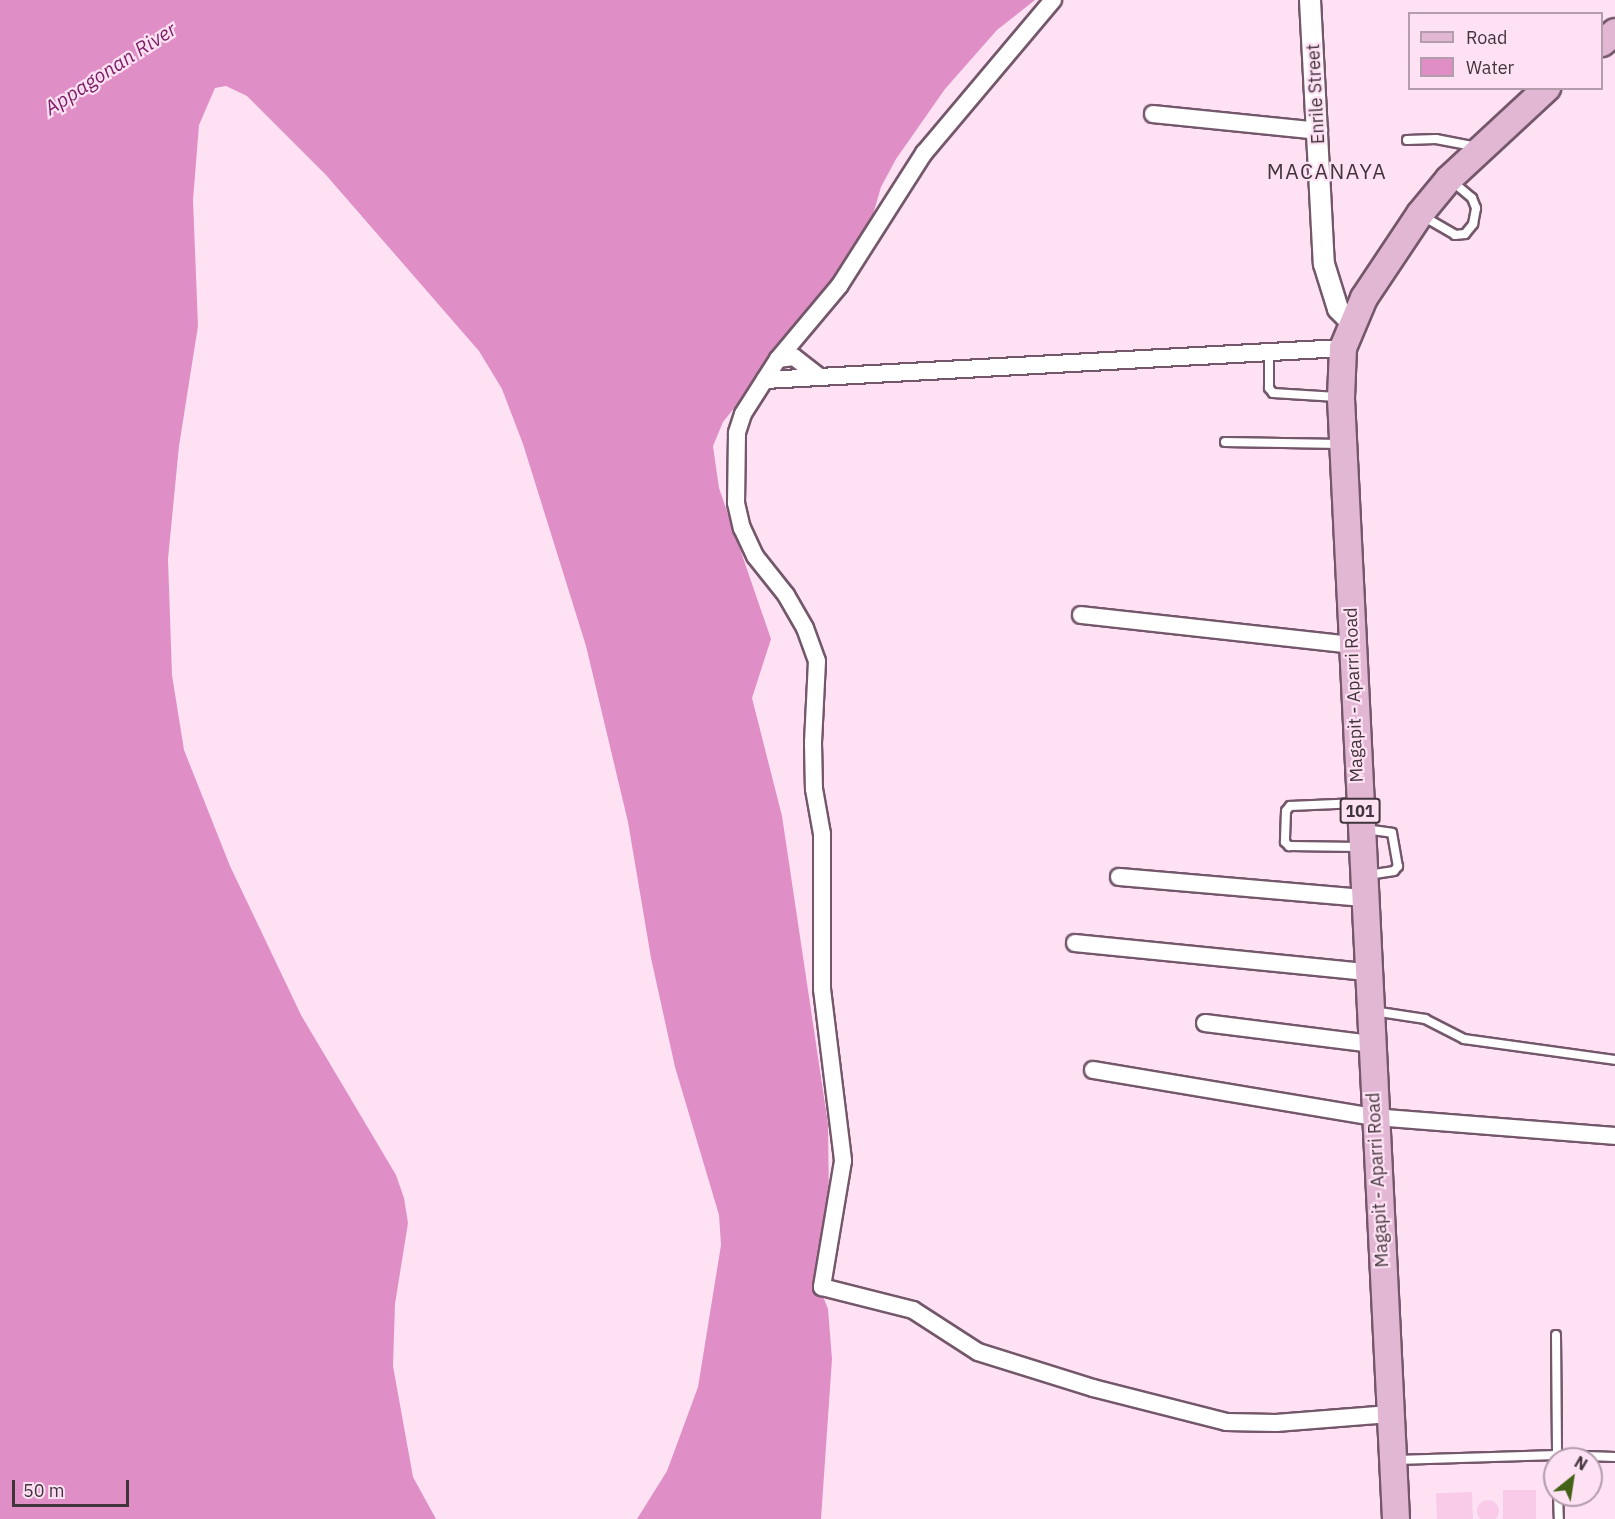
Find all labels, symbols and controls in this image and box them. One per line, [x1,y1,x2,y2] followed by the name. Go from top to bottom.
[1408,12,1603,90] legend
[40,17,180,119] water label: Appagonan River
[1466,26,1507,49] text: Road
[1303,43,1329,145] street label: Enrile Street
[1466,56,1514,79] text: Water
[1267,158,1387,184] district label: MACANAYA
[1340,607,1368,783] street label: Magapit - Aparri Road
[1339,798,1381,824] road number: 101
[1363,1092,1393,1268] street label: Magapit - Aparri Road
[1543,1447,1603,1507] north arrow
[1571,1452,1591,1475] text: N
[15,1468,132,1506] scale bar
[23,1479,65,1502] text: 50 m

